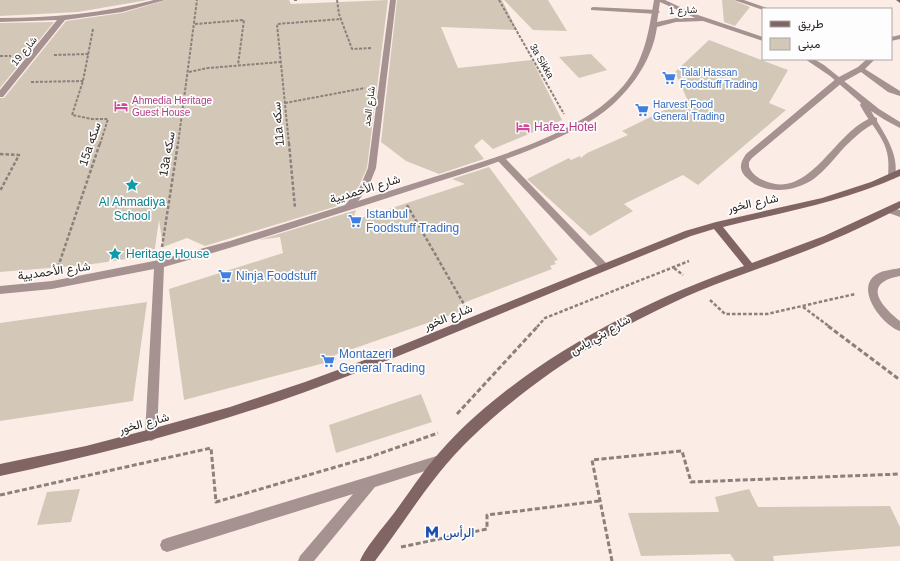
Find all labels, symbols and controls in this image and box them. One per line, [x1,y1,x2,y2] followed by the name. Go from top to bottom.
[669,4,698,17] street label: شارع 1
[762,8,892,60] legend
[798,17,824,32] text: طريق
[9,34,40,68] street label: شارع 19
[798,37,820,52] text: مبنى
[528,42,557,81] street label: 3a Sikka
[680,67,758,90] place label: Talal Hassan Foodstuff Trading
[661,70,677,86] supermarket icon: Talal Hassan Foodstuff Trading
[361,85,378,127] street label: شارع الحد
[132,95,212,118] place label: Ahmedia Heritage Guest House
[113,98,129,114] hotel icon: Ahmedia Heritage Guest House
[653,99,725,122] place label: Harvest Food General Trading
[269,101,287,147] street label: 11a سكه
[634,102,650,118] supermarket icon: Harvest Food General Trading
[515,119,531,135] hotel icon: Hafez Hotel
[76,120,104,168] street label: 15a سكه
[534,120,597,134] place label: Hafez Hotel
[156,131,178,177] street label: 13a سكه
[328,172,403,208] street label: شارع الأحمديية
[124,177,140,193] place icon: Al Ahmadiya School
[725,191,780,217] street label: شارع الخور
[99,195,166,223] place label: Al Ahmadiya School
[366,207,459,235] place label: Istanbul Foodstuff Trading
[347,213,363,229] supermarket icon: Istanbul Foodstuff Trading
[107,246,123,262] place icon: Heritage House
[126,247,210,261] place label: Heritage House
[17,259,91,285] street label: شارع الأحمديية
[217,268,233,284] supermarket icon: Ninja Foodstuff
[236,269,317,283] place label: Ninja Foodstuff
[421,301,475,335] street label: شارع الخور
[567,312,634,360] street label: شارع بني ياس
[339,347,425,375] place label: Montazeri General Trading
[320,353,336,369] supermarket icon: Montazeri General Trading
[116,410,171,439] street label: شارع الخور
[424,524,440,540] metro station icon: الرأس
[443,524,475,541] place label: الرأس

